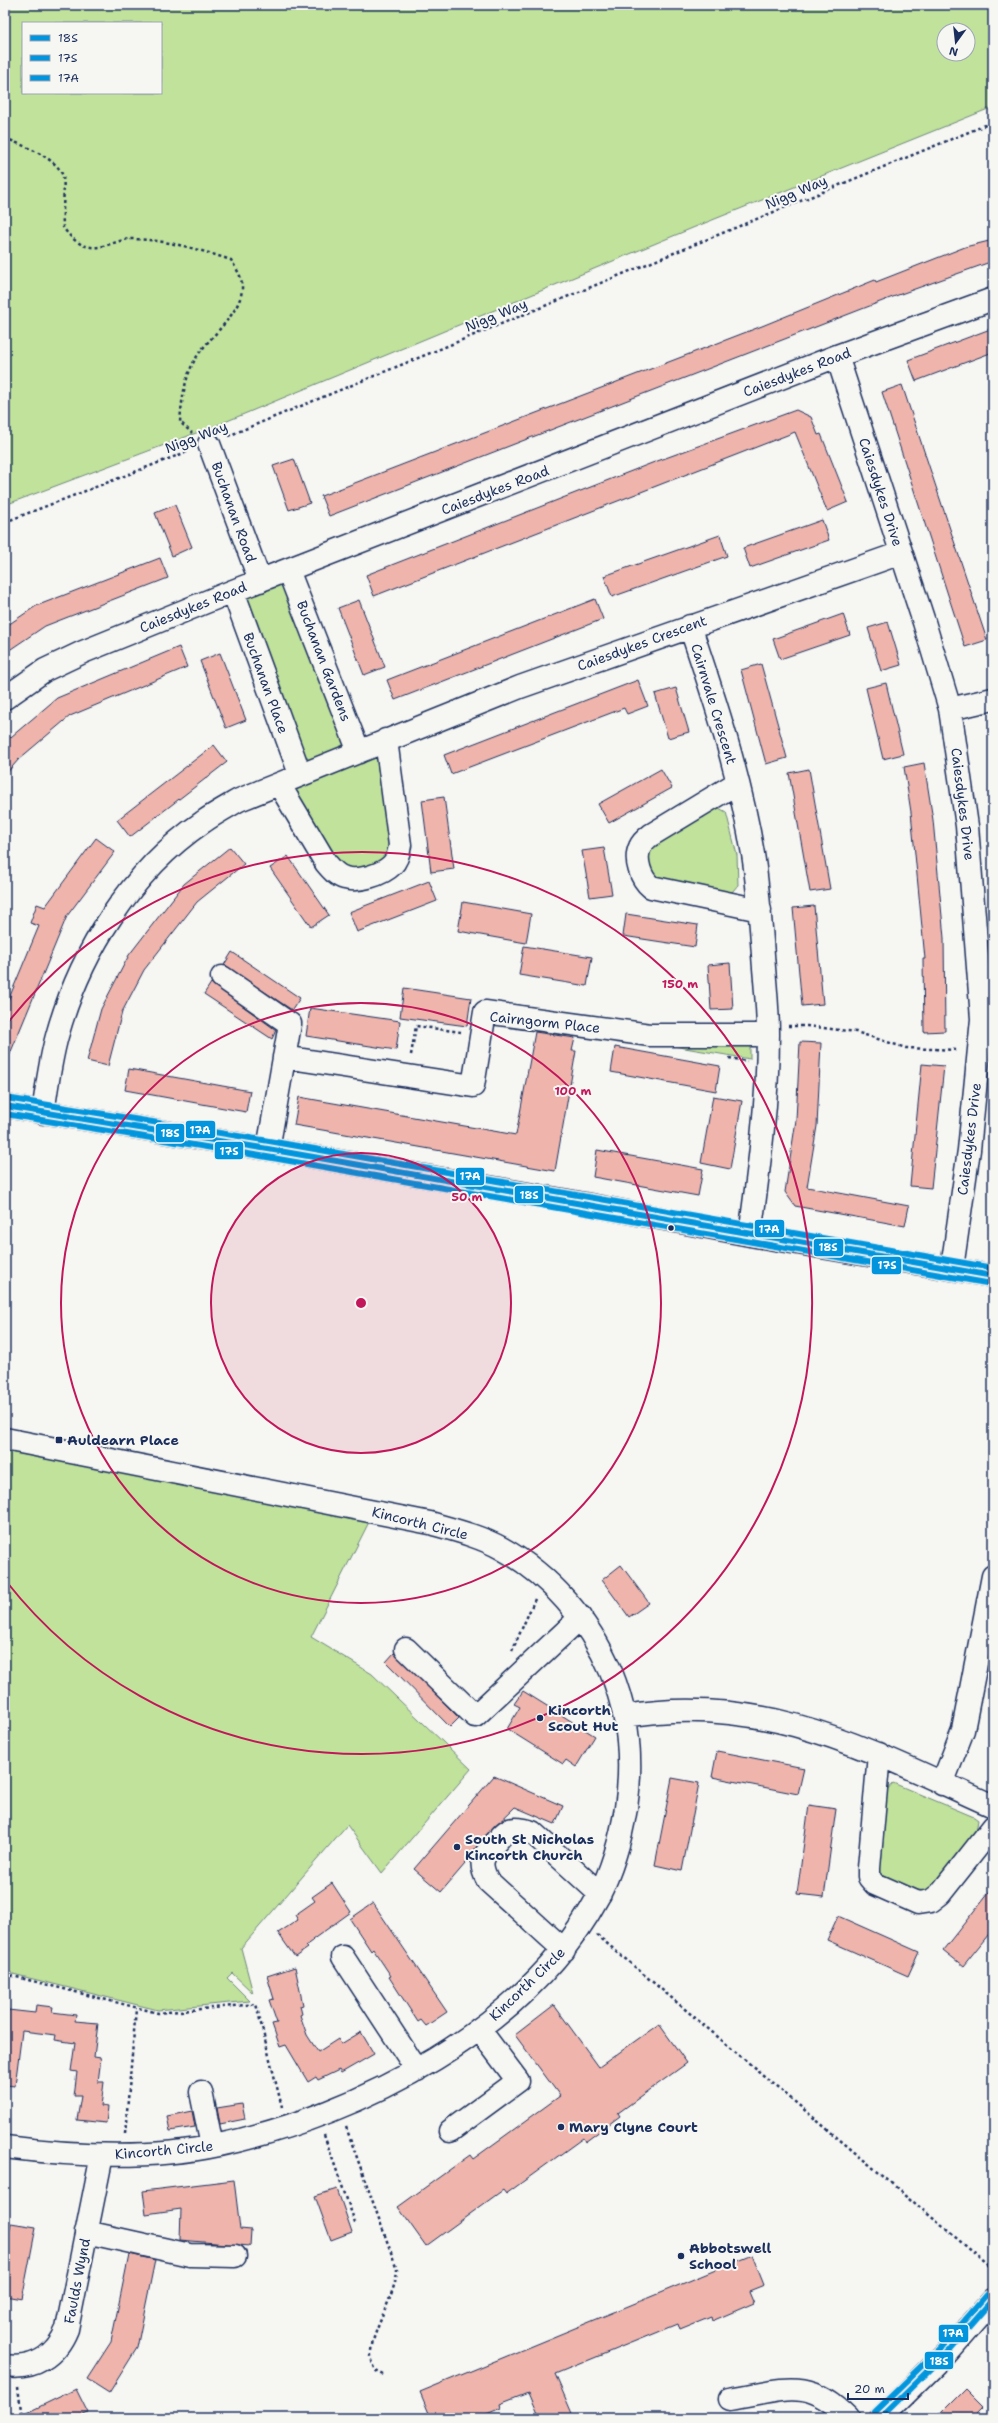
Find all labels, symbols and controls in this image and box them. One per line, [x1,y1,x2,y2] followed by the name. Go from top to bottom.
[22,22,162,94] legend
[936,22,976,62] north arrow
[58,30,78,46] text: 18S
[947,43,960,60] text: N
[58,50,78,66] text: 17S
[58,70,79,86] text: 17A
[762,171,830,213] street label: Nigg Way
[462,294,530,336] street label: Nigg Way
[741,343,854,401] street label: Caiesdykes Road
[162,417,230,457] street label: Nigg Way
[855,435,907,549] street label: Caiesdykes Drive
[207,459,261,565] street label: Buchanan Road
[439,461,552,519] street label: Caiesdykes Road
[137,577,249,637] street label: Caiesdykes Road
[293,598,355,724] street label: Buchanan Gardens
[575,611,709,675] street label: Caiesdykes Crescent
[239,630,293,736] street label: Buchanan Place
[687,641,741,767] street label: Cairnvale Crescent
[947,747,979,861] street label: Caiesdykes Drive
[662,976,698,992] text: 150 m
[489,1007,601,1037] street label: Cairngorm Place
[953,1082,985,1196] street label: Caiesdykes Drive
[555,1083,592,1099] text: 100 m
[185,1120,216,1139] line badge: 17A
[155,1123,185,1143] line badge: 18S
[190,1123,211,1138] text: 17A
[161,1126,179,1141] text: 18S
[214,1141,244,1160] line badge: 17S
[220,1144,238,1159] text: 17S
[455,1167,485,1186] line badge: 17A
[460,1169,481,1184] text: 17A
[514,1185,544,1204] line badge: 18S
[520,1188,538,1203] text: 18S
[452,1189,483,1205] text: 50 m
[754,1219,785,1238] line badge: 17A
[759,1222,780,1237] text: 17A
[666,1223,676,1233] unlabelled marker
[813,1238,844,1257] line badge: 18S
[819,1240,837,1255] text: 18S
[871,1256,902,1275] line badge: 17S
[878,1258,896,1273] text: 17S
[354,1296,368,1310] centre of rings
[67,1431,179,1449] place label: Auldearn Place
[54,1435,64,1445] marker: Auldearn Place
[370,1502,470,1544] street label: Kincorth Circle
[548,1701,618,1735] place label: Kincorth Scout Hut
[535,1713,545,1723] marker: Kincorth Scout Hut
[465,1830,594,1864] place label: South St Nicholas Kincorth Church
[452,1842,462,1852] marker: South St Nicholas Kincorth Church
[485,1943,569,2025] street label: Kincorth Circle
[569,2118,698,2136] place label: Mary Clyne Court
[556,2122,566,2132] marker: Mary Clyne Court
[114,2137,214,2163] street label: Kincorth Circle
[60,2237,94,2325] street label: Faulds Wynd
[689,2239,771,2273] place label: Abbotswell School
[676,2251,686,2261] marker: Abbotswell School
[938,2324,969,2343] line badge: 17A
[943,2326,964,2341] text: 17A
[924,2351,954,2370] line badge: 18S
[930,2354,948,2369] text: 18S
[848,2375,908,2401] scale bar
[854,2381,885,2397] text: 20 m

